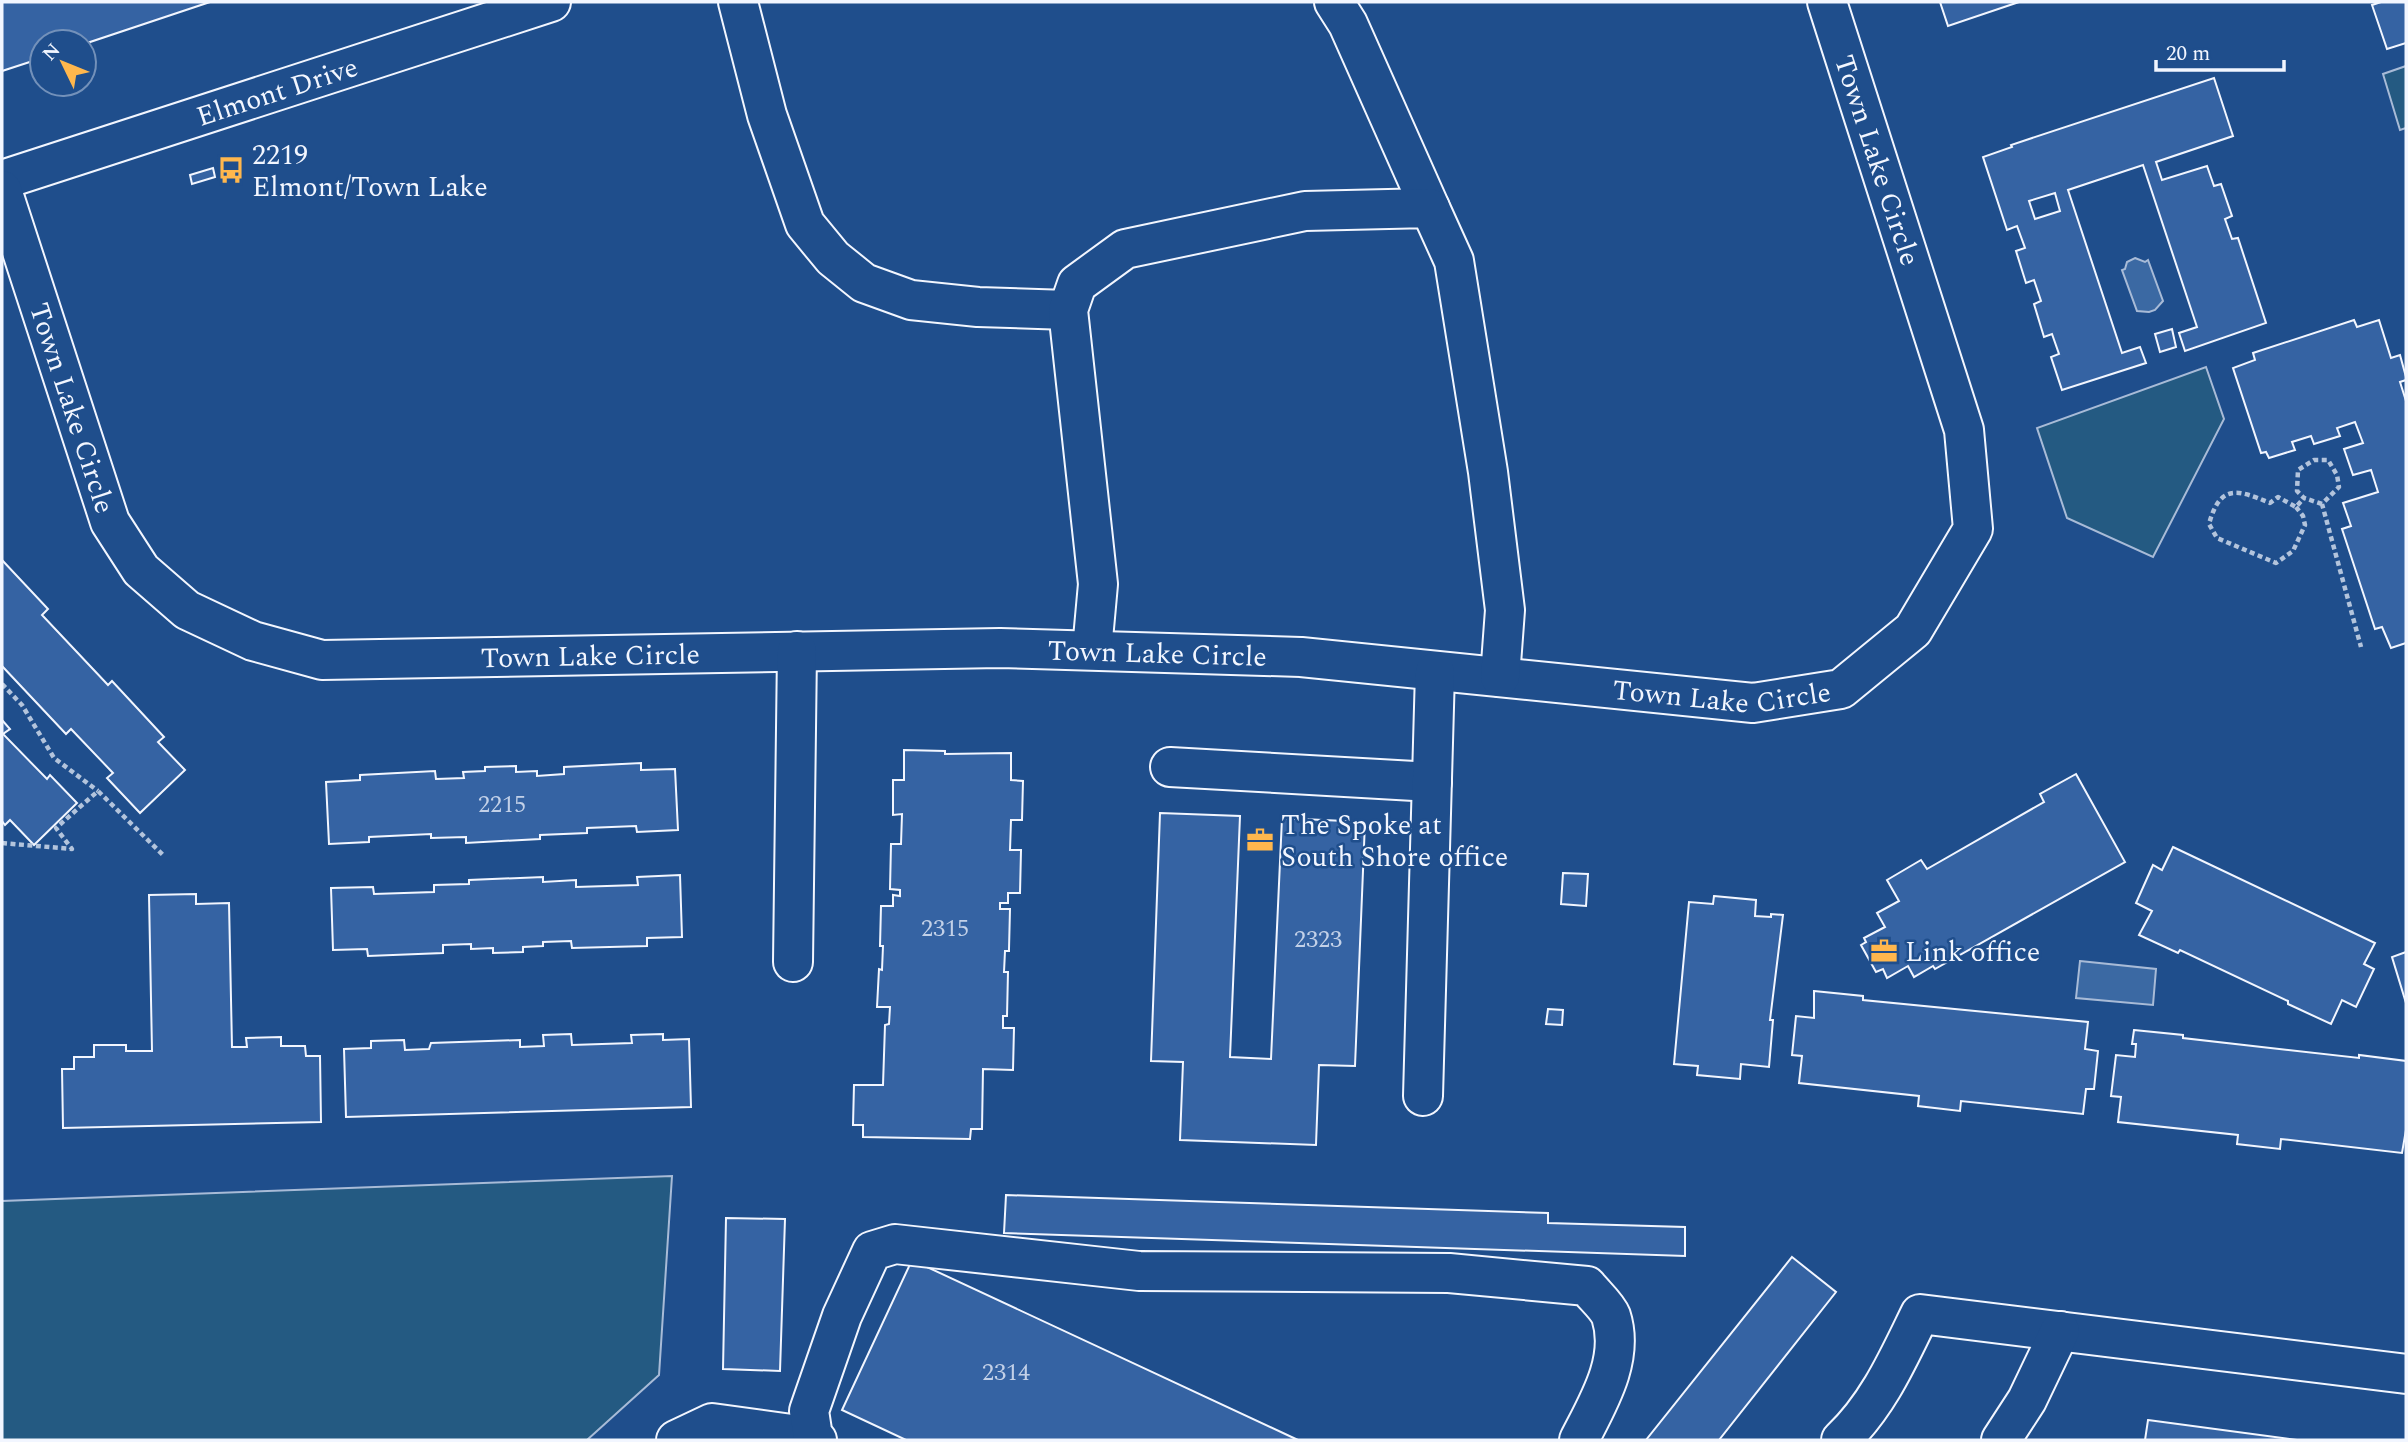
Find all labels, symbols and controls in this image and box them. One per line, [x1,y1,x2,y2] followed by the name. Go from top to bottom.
[28,28,98,98] north arrow
[2156,28,2284,72] scale bar
[36,37,68,68] text: N
[2166,38,2210,70] text: 20 m
[191,46,364,139] street label: Elmont Drive
[1822,50,1931,271] street label: Town Lake Circle
[252,134,488,209] place label: 2219 Elmont/Town Lake
[216,155,246,185] bus stop icon: 2219 Elmont/Town Lake
[17,297,126,519] street label: Town Lake Circle
[1047,629,1267,679] street label: Town Lake Circle
[480,633,700,680] street label: Town Lake Circle
[1610,669,1834,726] street label: Town Lake Circle
[478,787,526,823] house number: 2215
[1281,804,1508,879] place label: The Spoke at South Shore office
[1245,825,1275,855] office icon: The Spoke at South Shore office
[921,911,969,947] house number: 2315
[1294,922,1342,958] house number: 2323
[1905,931,2040,974] place label: Link office
[1869,936,1899,966] office icon: Link office
[982,1355,1030,1391] house number: 2314

